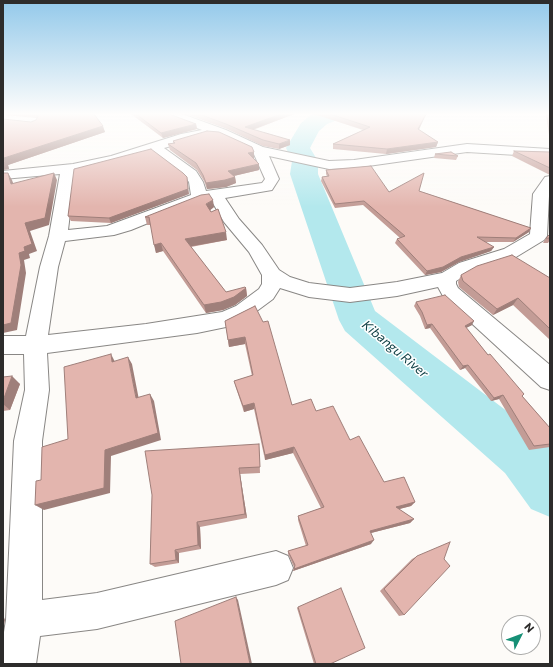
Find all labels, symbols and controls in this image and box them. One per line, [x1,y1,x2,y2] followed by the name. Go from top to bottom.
[359,317,431,381] water label: Kibangu River
[501,615,541,655] north arrow
[522,620,537,635] text: N

